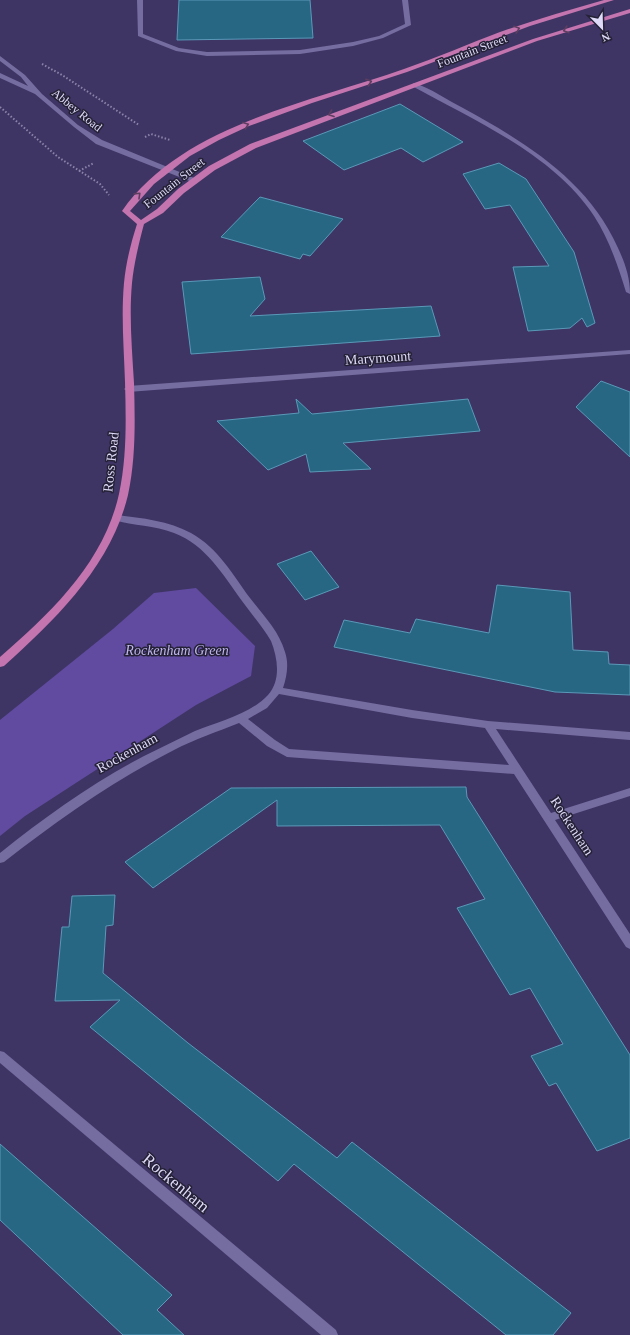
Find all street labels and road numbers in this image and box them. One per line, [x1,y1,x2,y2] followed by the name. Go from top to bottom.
[435,31,510,71] street label: Fountain Street
[49,86,105,134] street label: Abbey Road
[141,154,208,211] street label: Fountain Street
[345,348,412,368] street label: Marymount
[100,431,122,493] street label: Ross Road
[94,730,160,776] street label: Rockenham
[547,794,597,858] street label: Rockenham
[139,1150,213,1216] street label: Rockenham

